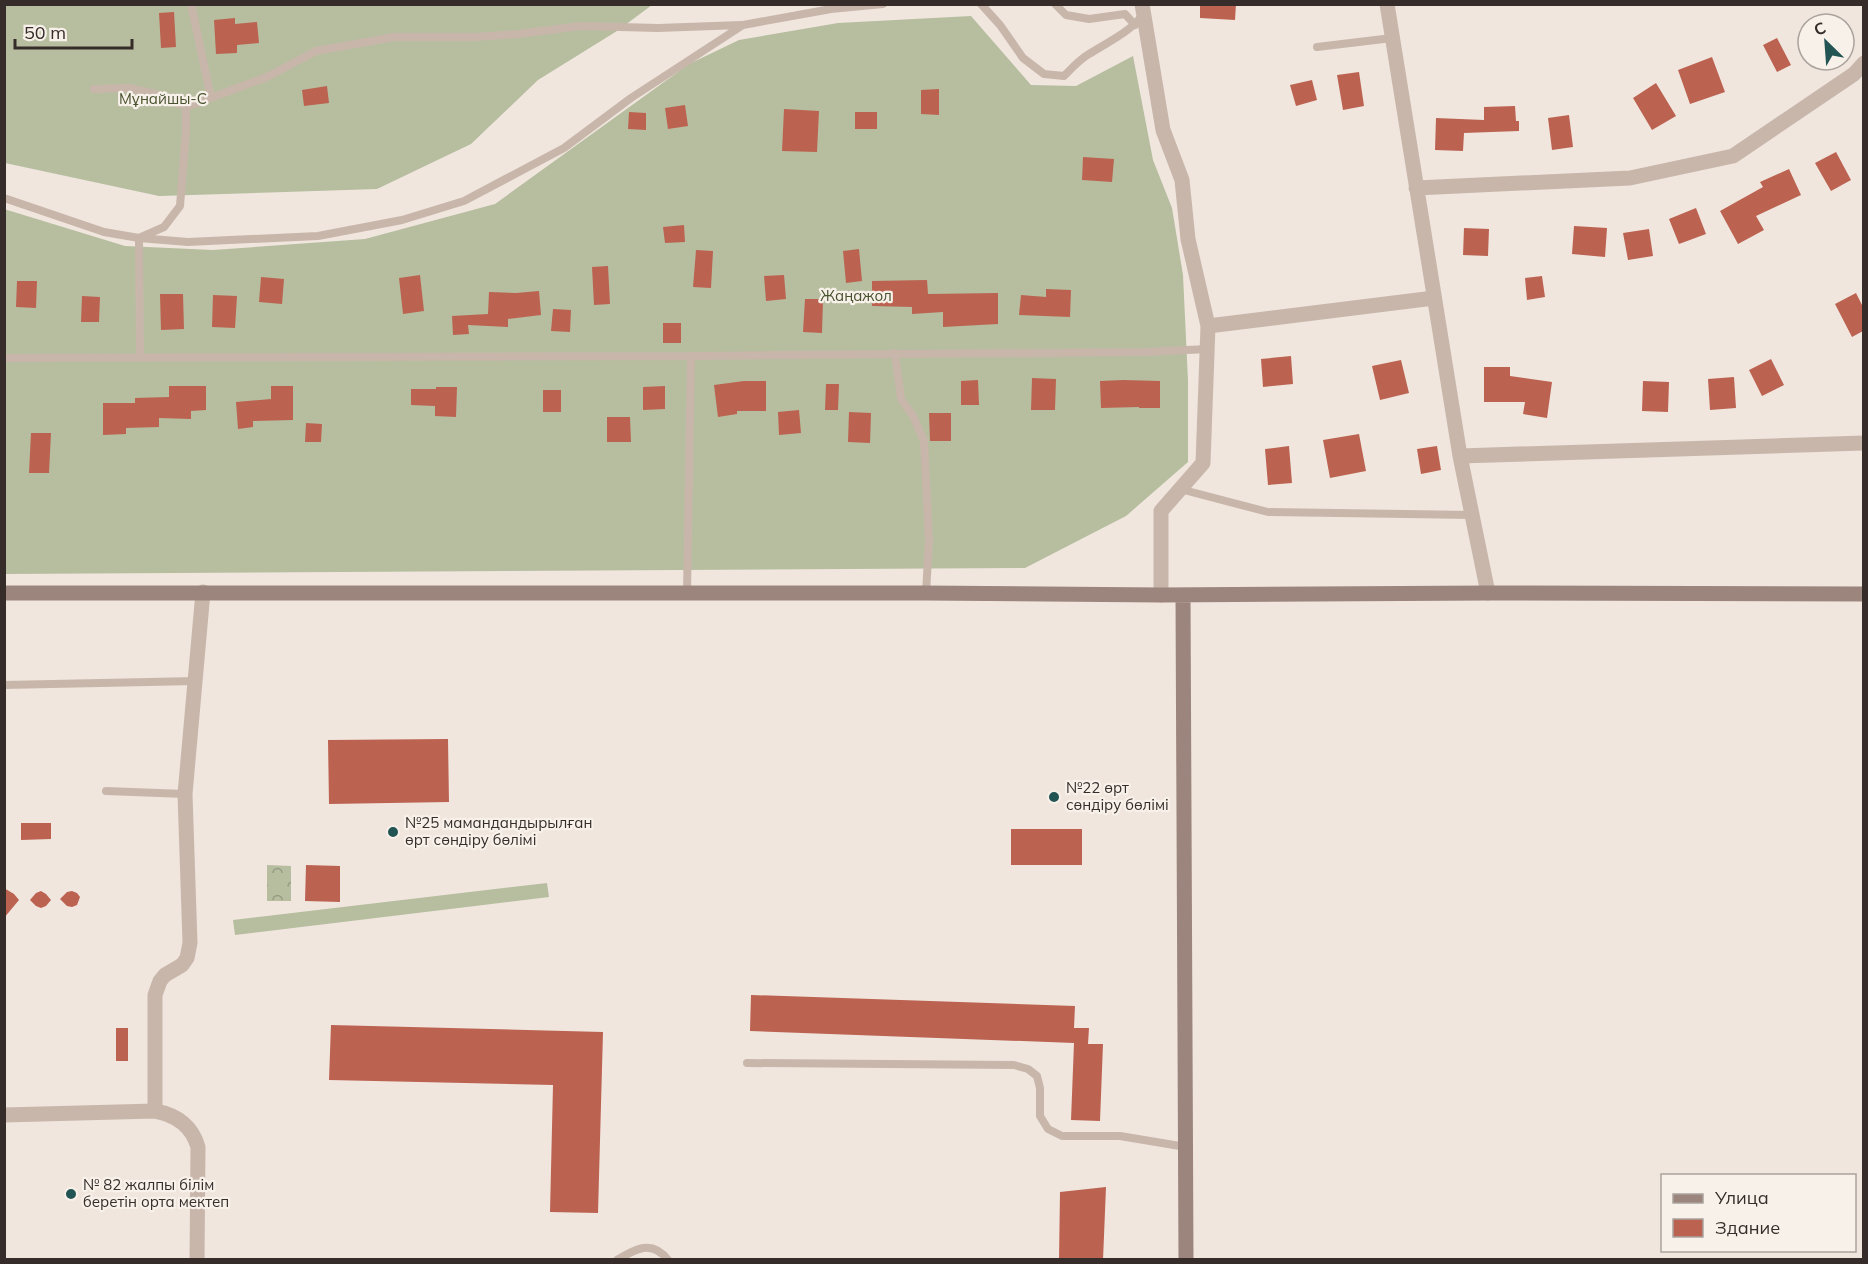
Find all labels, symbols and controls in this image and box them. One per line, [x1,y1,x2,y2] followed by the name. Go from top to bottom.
[15,12,132,50] scale bar
[1796,12,1856,72] north arrow
[1810,17,1829,40] text: С
[24,21,66,44] text: 50 m
[119,89,207,108] park label: Мұнайшы-С
[820,286,892,305] park label: Жаңажол
[1066,778,1169,814] place label: №22 өрт сөндіру бөлімі
[1047,790,1061,804] marker: №22 өрт сөндіру бөлімі
[405,813,592,849] place label: №25 мамандандырылған өрт сөндіру бөлімі
[386,825,400,839] marker: №25 мамандандырылған өрт сөндіру бөлімі
[1661,1174,1856,1252] legend
[83,1175,229,1211] place label: № 82 жалпы білім беретін орта мектеп
[1714,1186,1769,1209] text: Улица
[64,1187,78,1201] marker: № 82 жалпы білім беретін орта мектеп
[1715,1216,1780,1239] text: Здание

